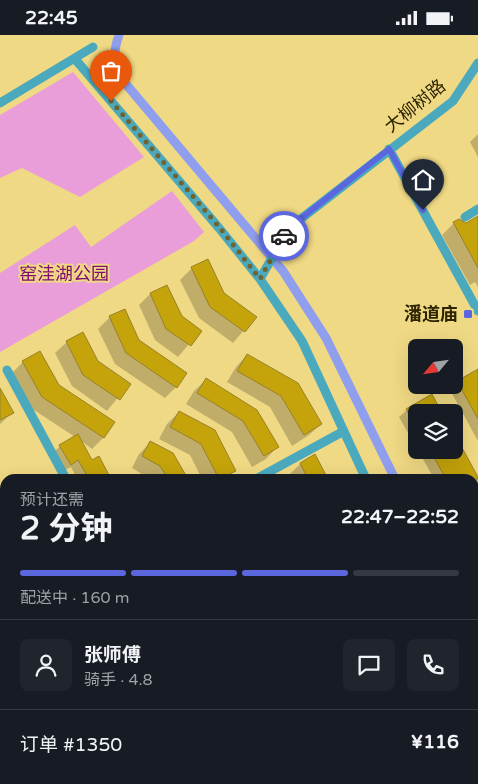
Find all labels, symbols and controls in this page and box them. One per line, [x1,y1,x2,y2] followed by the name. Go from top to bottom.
[25,7,78,29] text: 22:45
[90,50,132,101] pin
[97,57,125,85] icon: bag
[380,75,450,137] street label: 大柳树路
[402,159,444,210] pin
[409,166,437,194] icon: home
[259,211,309,261] courier
[270,222,298,250] icon: car
[19,263,109,285] park label: 窑洼湖公园
[404,303,458,325] place label: 潘道庙
[462,308,474,320] marker: 潘道庙
[408,339,462,394] north arrow
[408,339,463,459] map controls
[408,404,463,459] button: layers
[20,490,84,510] text: 预计还需
[341,506,459,528] text: 22:47–22:52
[20,510,112,548] text: 2 分钟
[20,588,129,608] text: 配送中 · 160 m
[20,639,72,691] button: person
[343,639,395,691] button: chat
[407,639,459,691] button: phone
[84,644,141,666] text: 张师傅
[84,670,153,690] text: 骑手 · 4.8
[411,731,459,753] text: ¥116
[20,734,122,756] text: 订单 #1350

